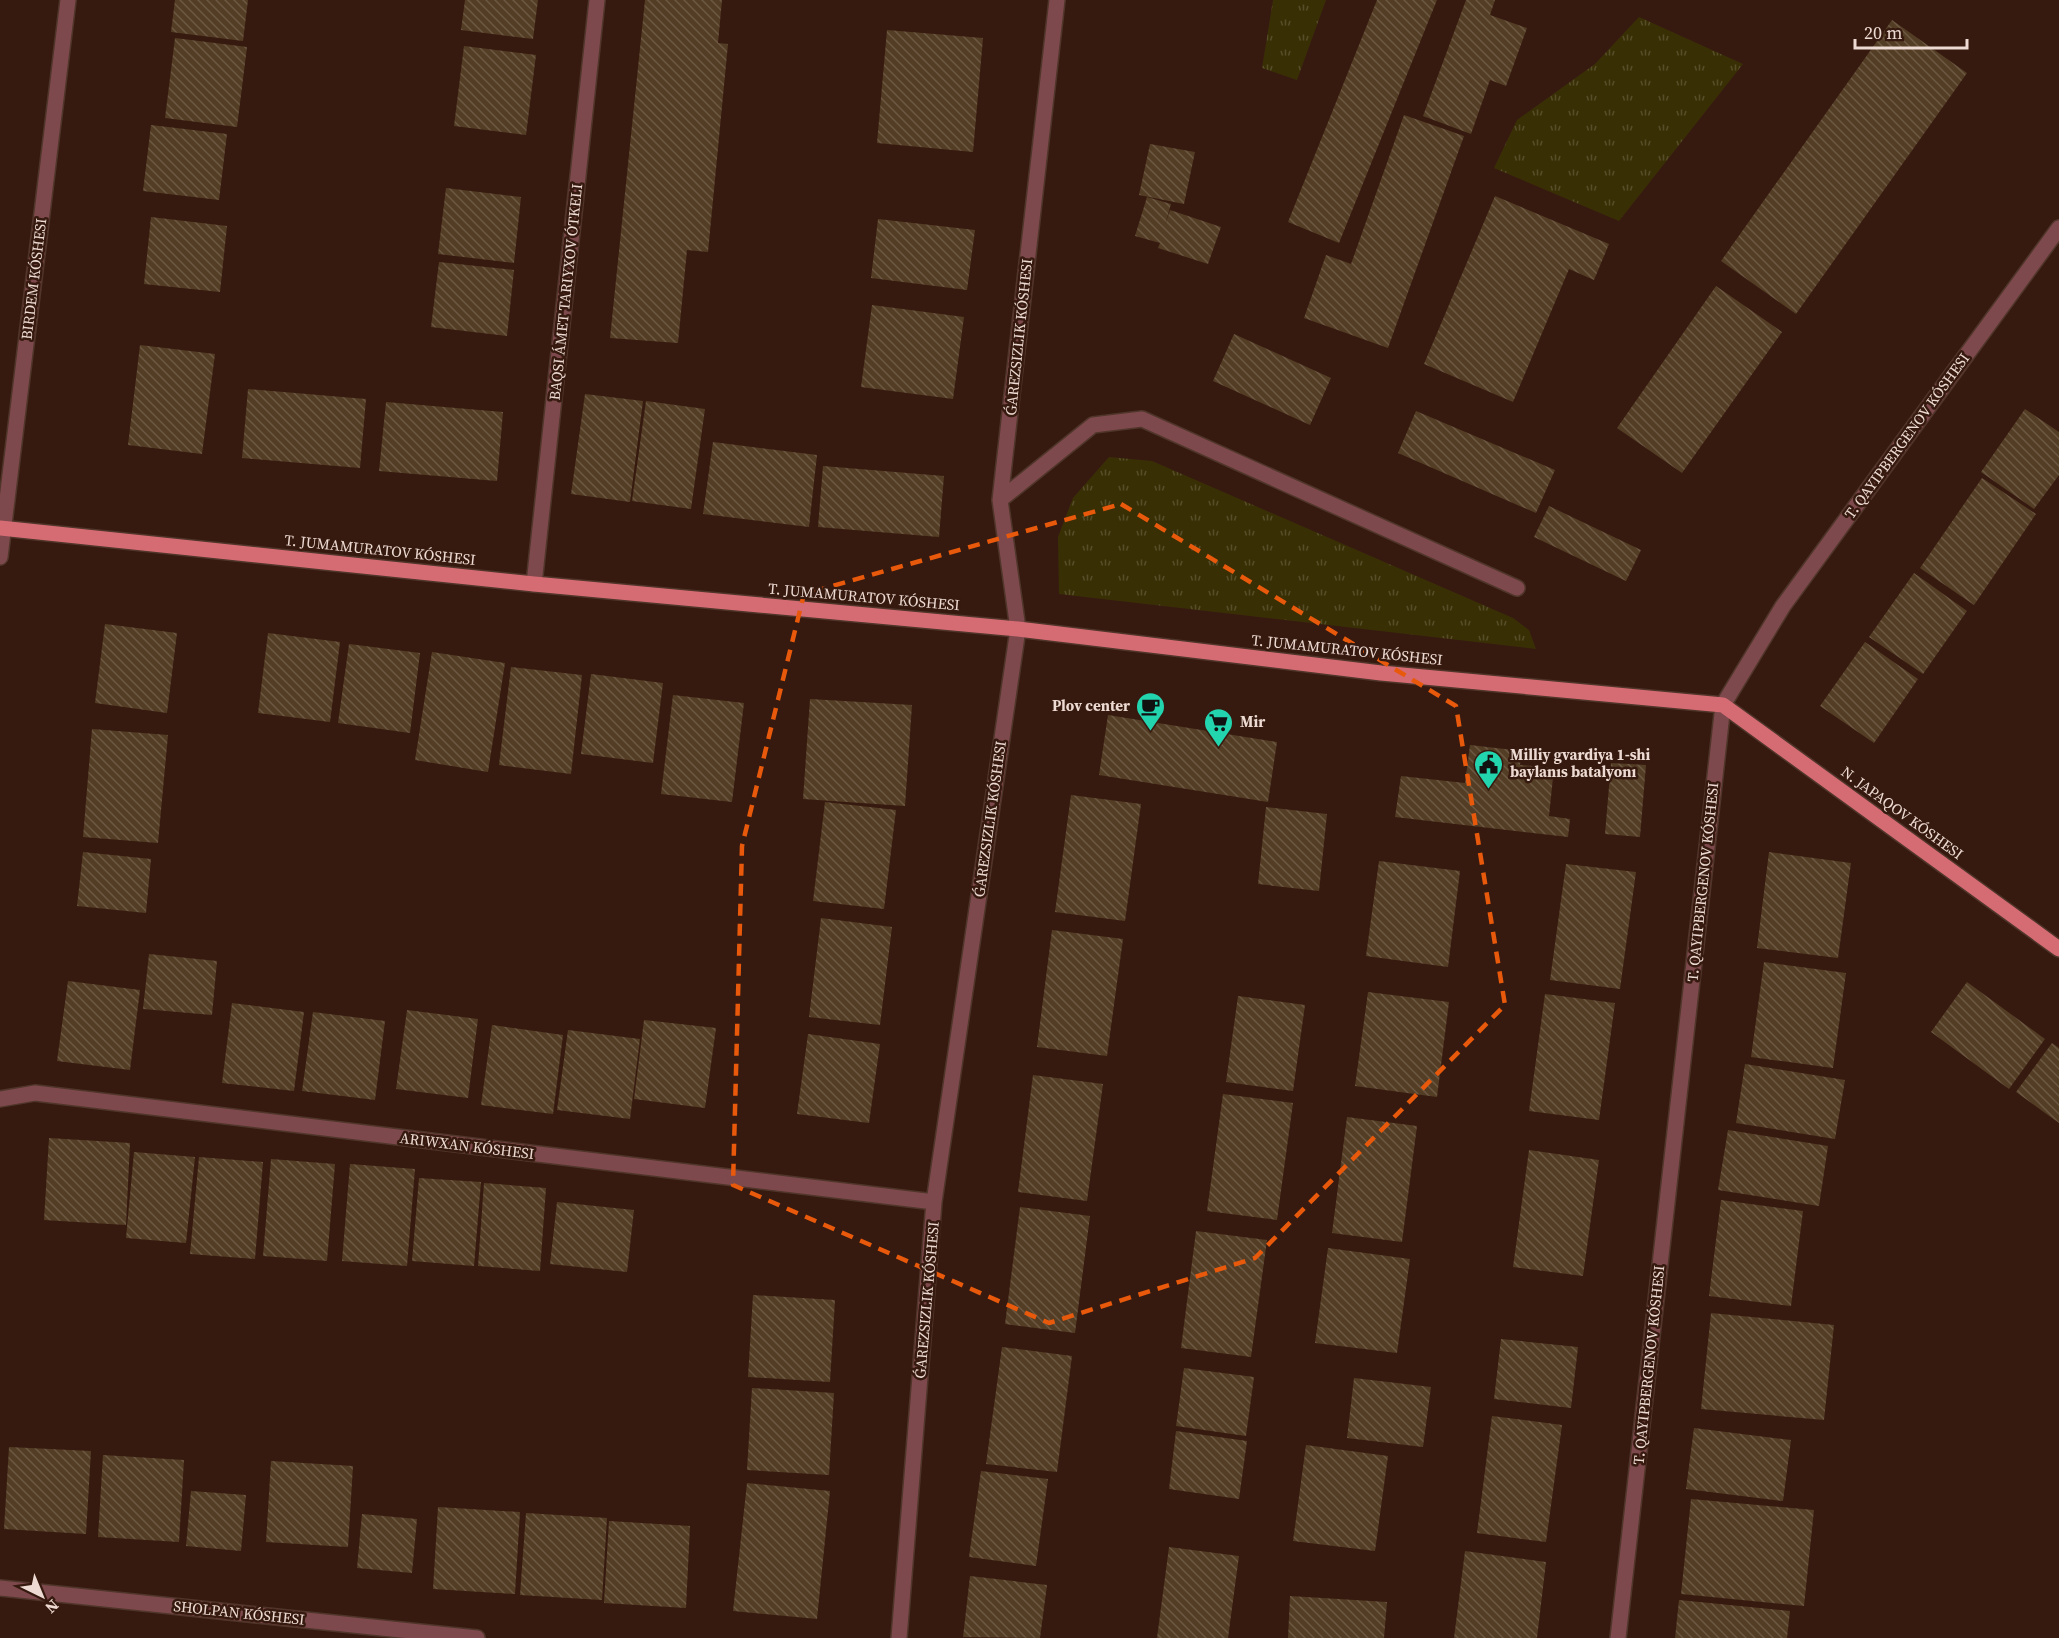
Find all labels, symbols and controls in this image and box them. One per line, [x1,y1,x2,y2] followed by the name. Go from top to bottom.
[1855,12,1968,50] scale bar
[1864,20,1902,45] text: 20 m
[544,183,587,401] street label: BAQSI ÁMET TARIYXOV ÓTKELI
[16,217,51,341] street label: BIRDEM KÓSHESI
[1000,257,1037,416] street label: ǴAREZSIZLIK KÓSHESI
[1839,348,1974,523] street label: T. QAYIPBERGENOV KÓSHESI
[283,529,477,570] street label: T. JUMAMURATOV KÓSHESI
[767,578,961,615] street label: T. JUMAMURATOV KÓSHESI
[1250,629,1444,670] street label: T. JUMAMURATOV KÓSHESI
[1135,690,1167,732] cafe icon: Plov center
[1052,695,1130,716] place label: Plov center
[1203,706,1235,748] supermarket icon: Mir
[1240,711,1265,732] place label: Mir
[968,739,1011,898] street label: ǴAREZSIZLIK KÓSHESI
[1510,744,1651,782] place label: Milliy gvardiya 1-shi baylanıs batalyonı
[1473,748,1505,790] public building icon: Milliy gvardiya 1-shi baylanıs batalyonı
[1837,761,1968,864] street label: N. JAPAQOV KÓSHESI
[1682,781,1723,983] street label: T. QAYIPBERGENOV KÓSHESI
[399,1127,535,1164] street label: ARIWXAN KÓSHESI
[909,1220,944,1379] street label: ǴAREZSIZLIK KÓSHESI
[1628,1264,1669,1466] street label: T. QAYIPBERGENOV KÓSHESI
[12,1566,72,1626] north arrow
[40,1595,64,1619] text: N
[172,1595,306,1630] street label: SHOLPAN KÓSHESI

